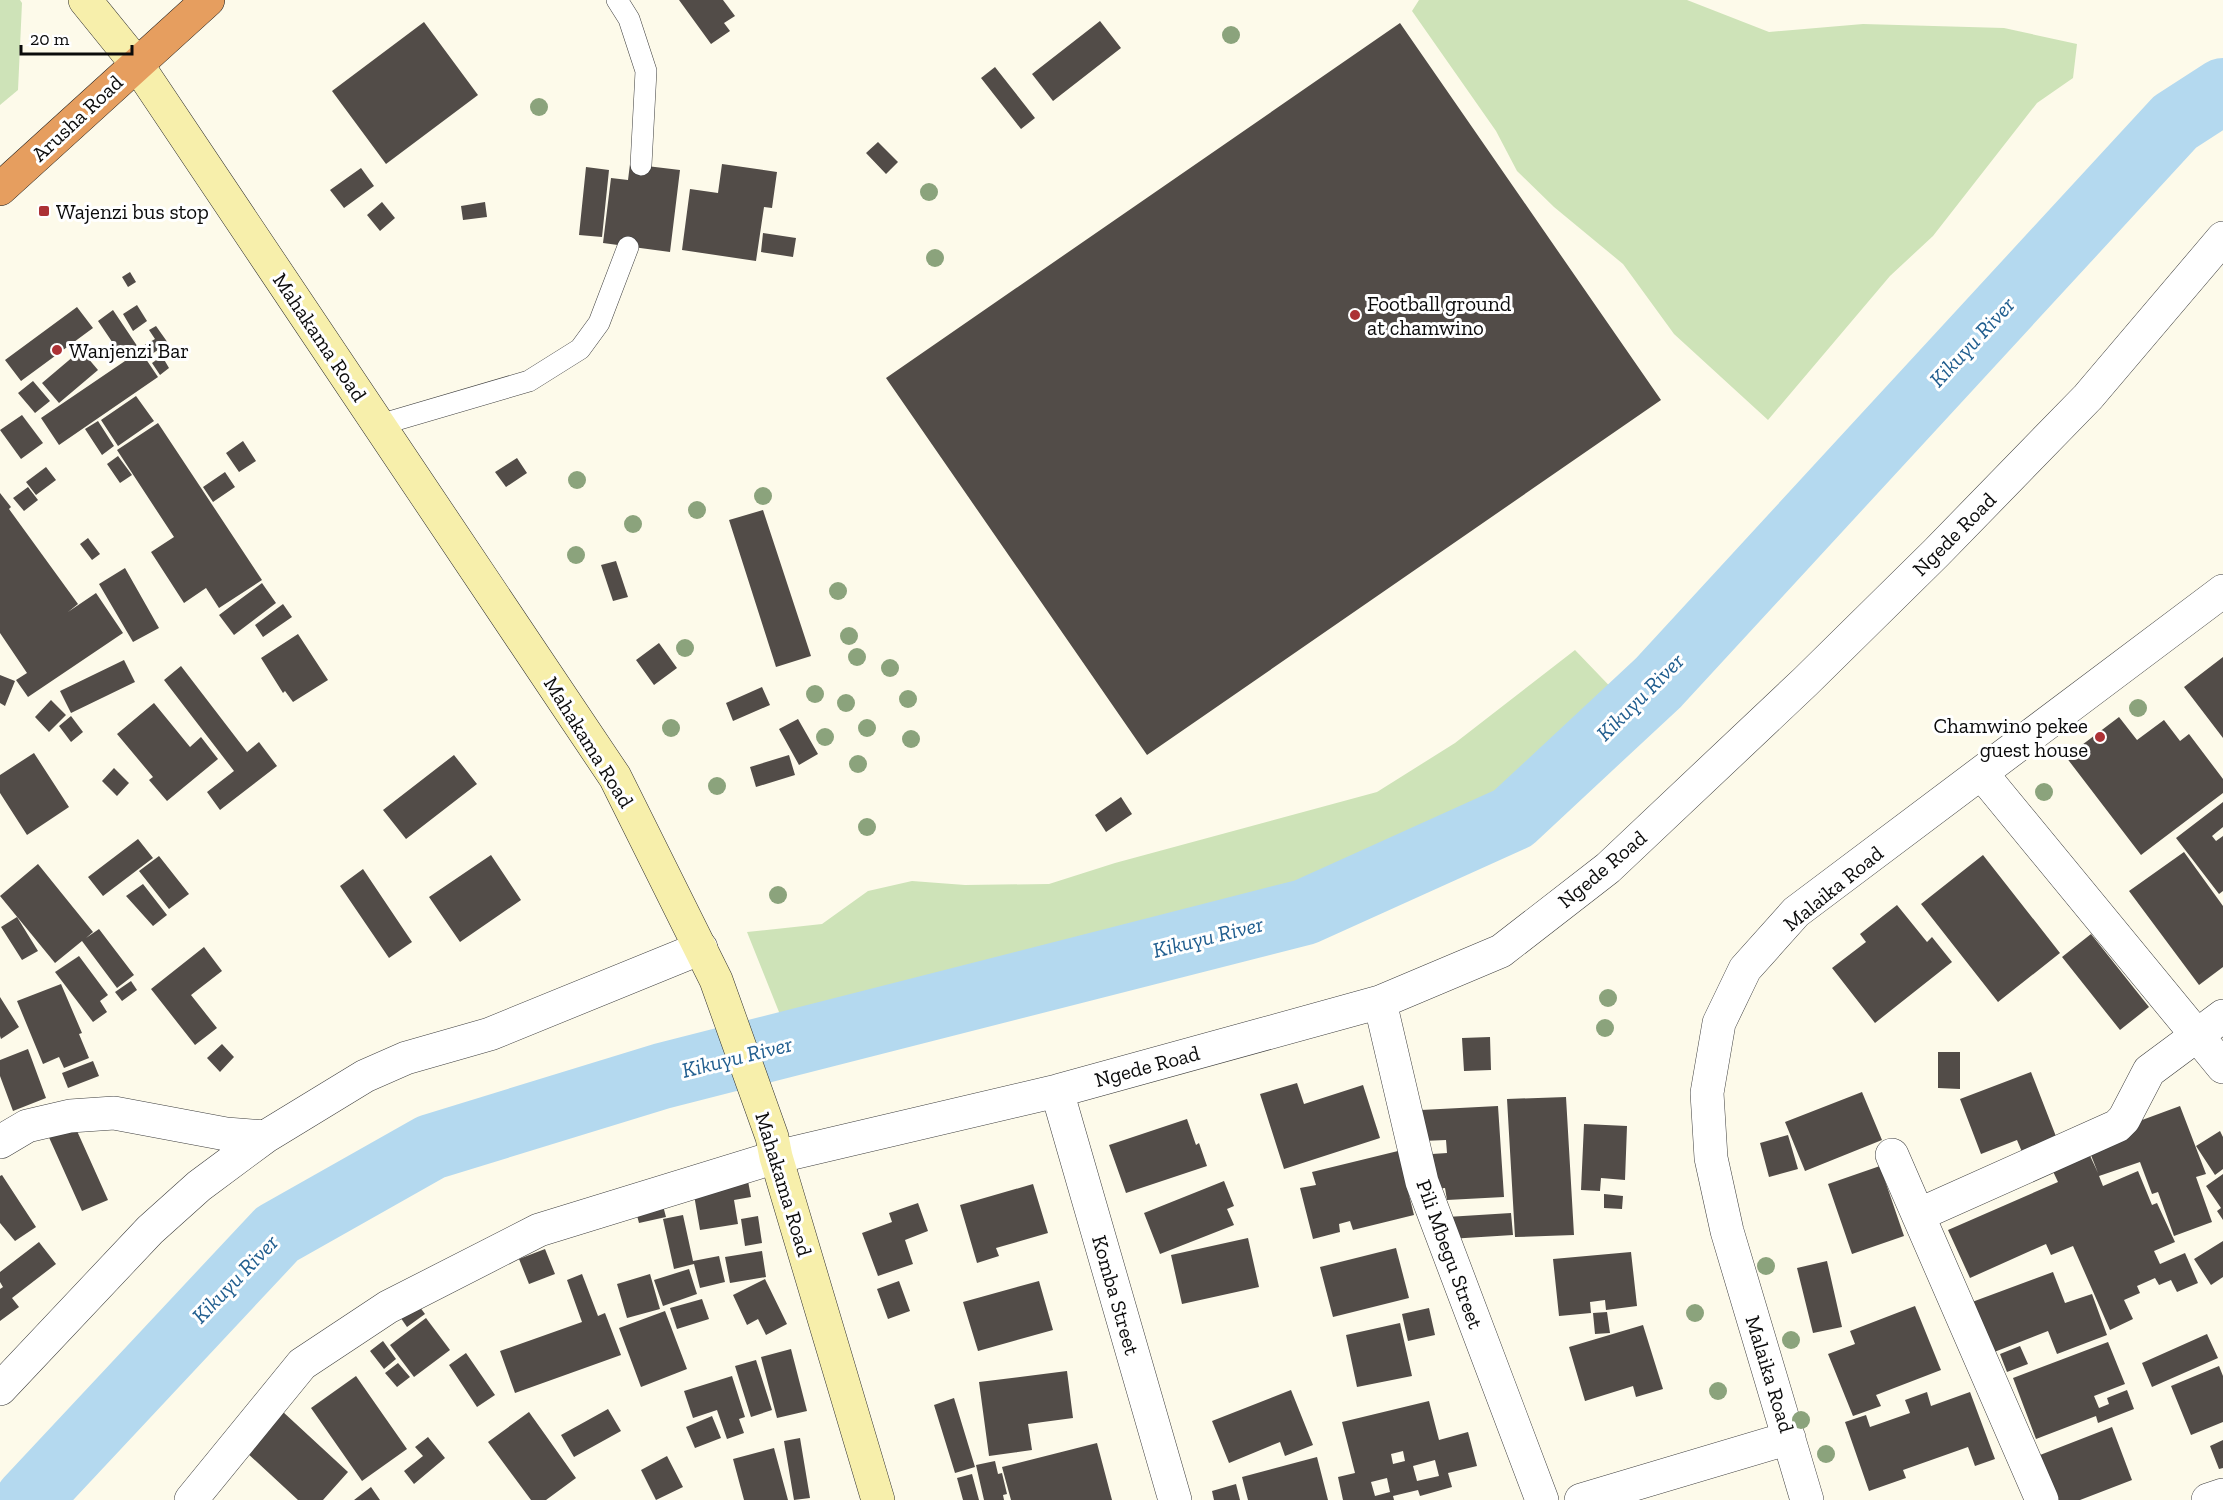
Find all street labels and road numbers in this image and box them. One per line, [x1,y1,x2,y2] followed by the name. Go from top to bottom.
[26,69,128,166] street label: Arusha Road
[268,268,372,406] street label: Mahakama Road
[1907,487,2001,581] street label: Ngede Road
[539,672,639,812] street label: Mahakama Road
[1553,824,1652,913] street label: Ngede Road
[1778,840,1888,936] street label: Malaika Road
[1092,1040,1203,1092] street label: Ngede Road
[750,1109,818,1260] street label: Mahakama Road
[1411,1176,1489,1332] street label: Pili Mbegu Street
[1087,1232,1145,1358] street label: Komba Street
[1740,1312,1800,1436] street label: Malaika Road

